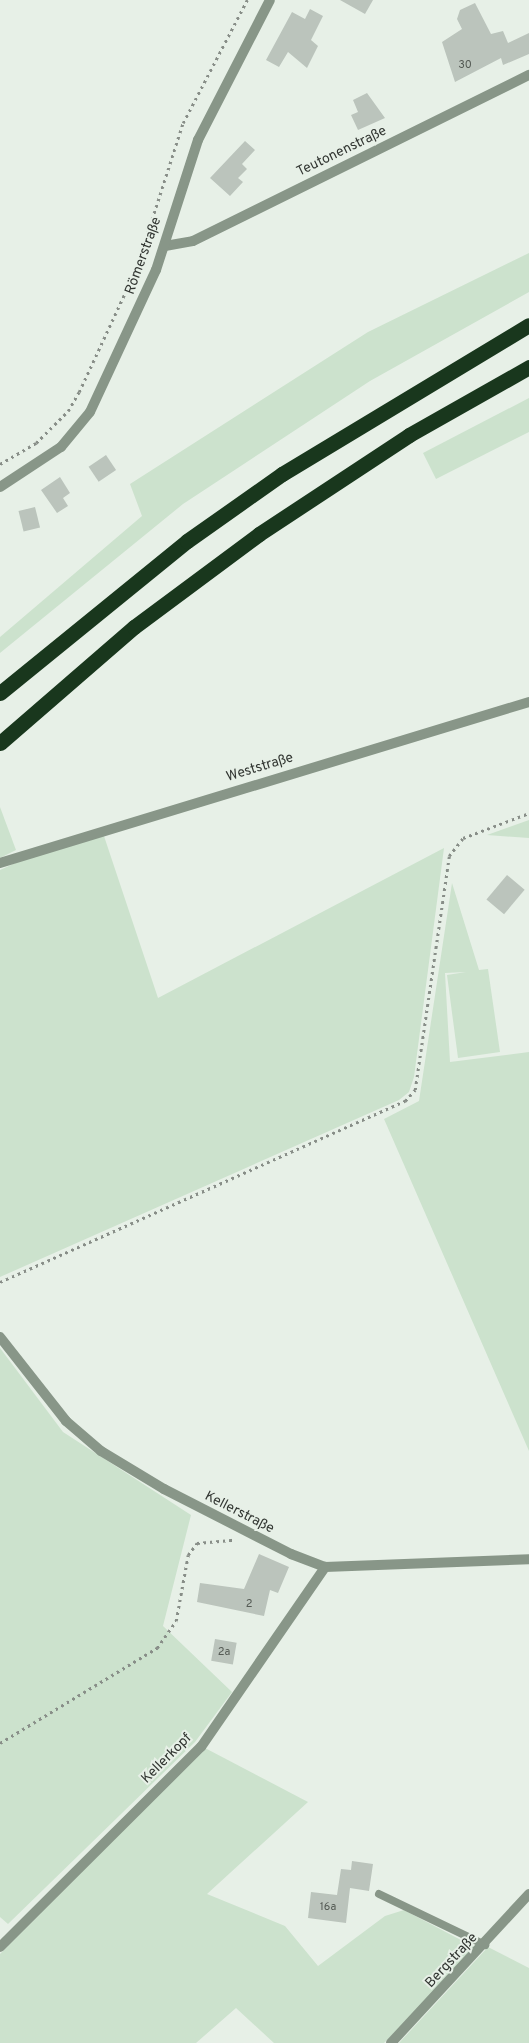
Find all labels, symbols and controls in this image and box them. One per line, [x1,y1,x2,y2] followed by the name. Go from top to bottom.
[458,58,472,72] house number: 30
[294,123,390,181] street label: Teutonenstraße
[122,215,166,297] street label: Römerstraße
[224,750,296,786] street label: Weststraße
[201,1488,277,1538] street label: Kellerstraße
[246,1597,252,1611] house number: 2
[218,1645,230,1659] house number: 2a
[138,1730,196,1788] street label: Kellerkopf
[320,1900,336,1914] house number: 16a
[422,1930,482,1992] street label: Bergstraße

